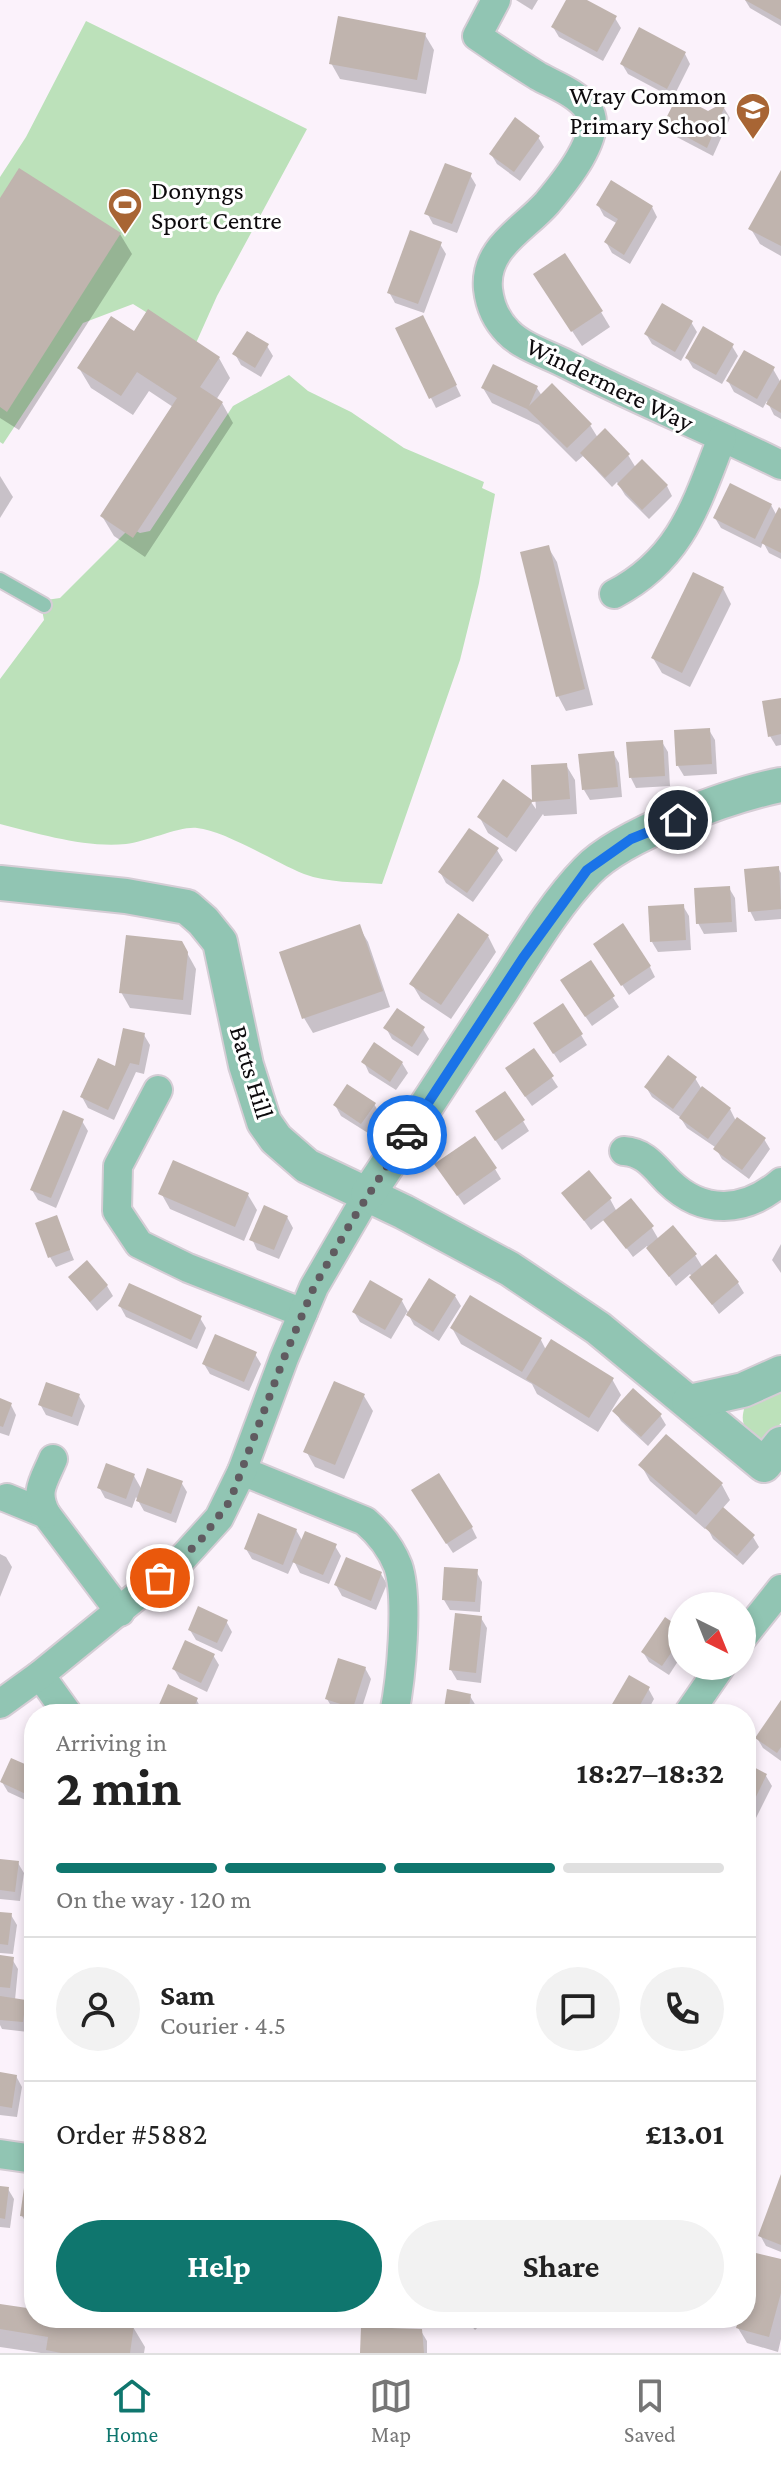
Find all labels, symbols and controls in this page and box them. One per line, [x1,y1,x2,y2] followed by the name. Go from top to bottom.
[569,81,727,140] place label: Wray Common Primary School
[734,91,772,141] school or university icon: Wray Common Primary School
[151,176,282,235] place label: Donyngs Sport Centre
[106,186,144,236] sports icon: Donyngs Sport Centre
[521,331,699,438] street label: Windermere Way
[644,786,712,854] pin
[656,798,700,842] icon: home
[224,1022,279,1122] street label: Batts Hill
[367,1095,447,1175] courier
[385,1113,429,1157] icon: car
[126,1544,194,1612] pin
[138,1556,182,1600] icon: bag
[668,1592,756,1680] north arrow
[668,1592,756,1680] map controls
[56,1728,167,1757] text: Arriving in
[577,1756,724,1789] text: 18:27–18:32
[56,1758,181,1816] text: 2 min
[56,1885,251,1914] text: On the way · 120 m
[56,1967,140,2051] button: person
[536,1967,620,2051] button: chat
[640,1967,724,2051] button: phone
[160,1978,215,2011] text: Sam
[160,2011,286,2040] text: Courier · 4.5
[56,2117,207,2150] text: Order #5882
[645,2117,724,2150] text: £13.01
[56,2220,382,2312] button: Help
[398,2220,724,2312] button: Share
[105,2374,158,2447] tab: Home
[369,2374,413,2447] tab: Map
[624,2374,676,2447] tab: Saved

